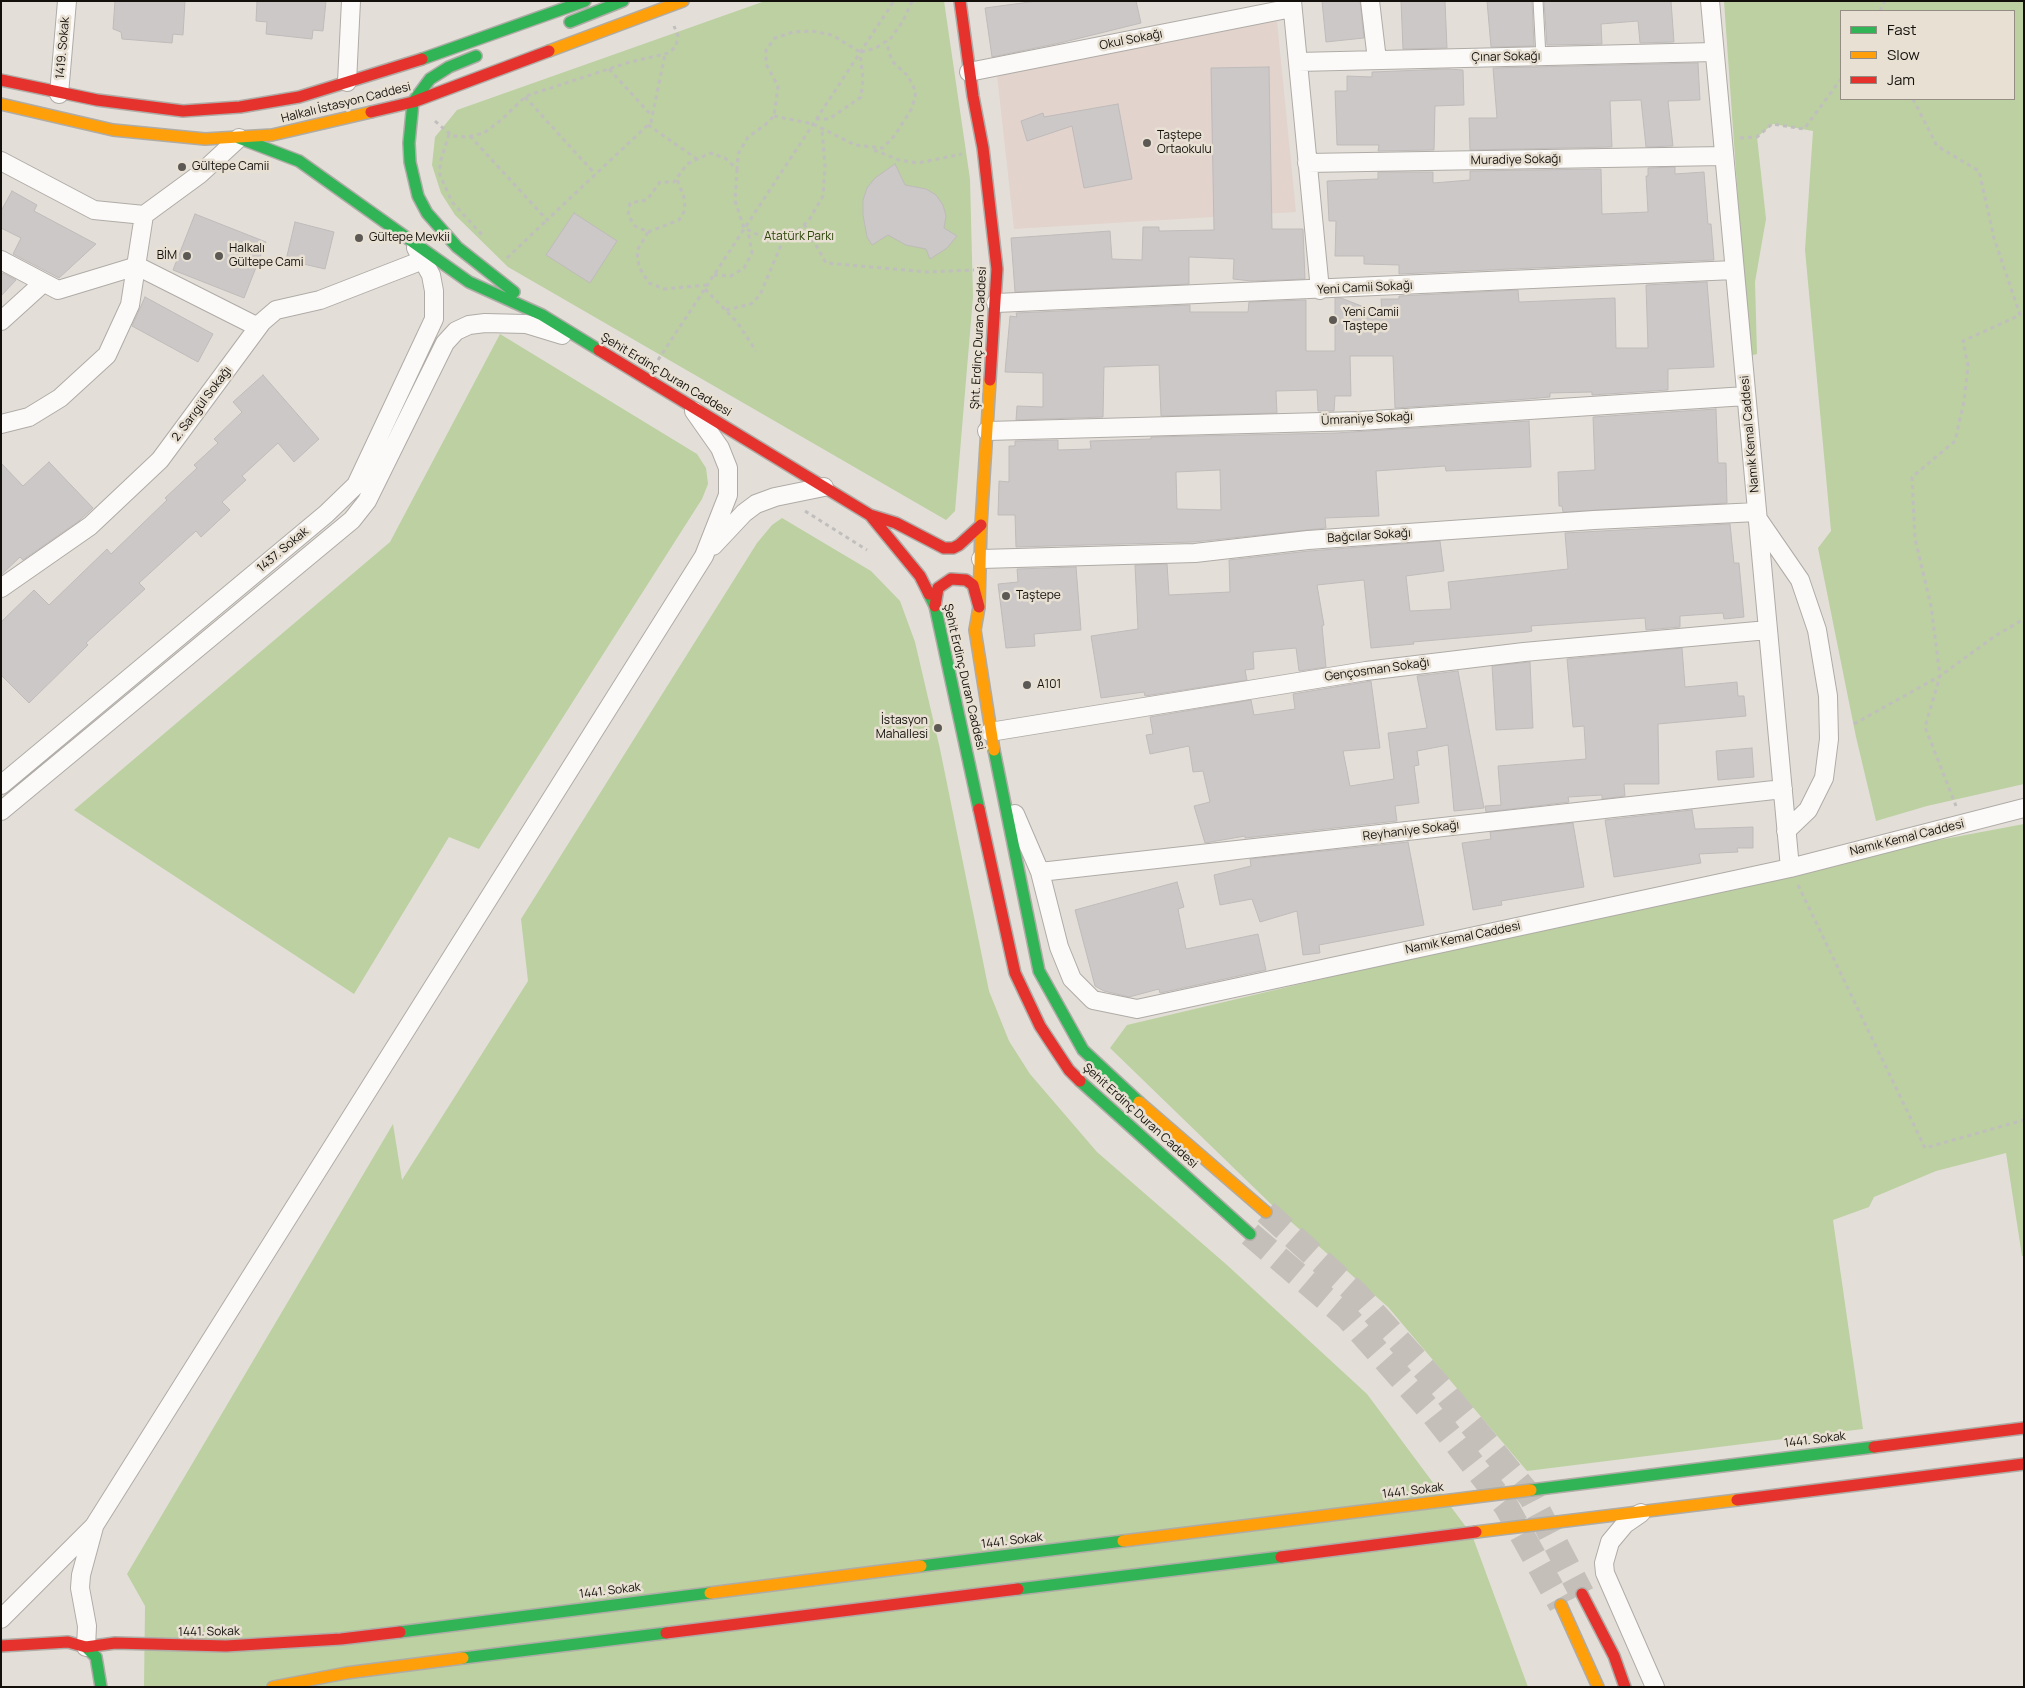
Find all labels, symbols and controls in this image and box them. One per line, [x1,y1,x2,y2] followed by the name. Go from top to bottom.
[1840,10,2015,100] legend
[53,16,73,80] street label: 1419. Sokak
[1887,19,1916,40] text: Fast
[1098,27,1164,53] street label: Okul Sokağı
[1887,44,1920,65] text: Slow
[1471,49,1541,65] street label: Çınar Sokağı
[1887,69,1915,90] text: Jam
[280,80,412,126] street label: Halkalı İstasyon Caddesi
[1157,129,1212,157] place label: Taştepe Ortaokulu
[1141,137,1153,149] marker: Taştepe Ortaokulu
[1471,152,1561,168] street label: Muradiye Sokağı
[192,160,269,174] place label: Gültepe Camii
[176,161,188,173] marker: Gültepe Camii
[764,230,834,244] park label: Atatürk Parkı
[369,231,450,245] place label: Gültepe Mevkii
[353,232,365,244] marker: Gültepe Mevkii
[229,242,304,270] place label: Halkalı Gültepe Cami
[157,249,177,263] place label: BİM
[181,250,193,262] marker: BİM
[213,250,225,262] marker: Halkalı Gültepe Cami
[968,266,990,410] street label: Şht. Erdinç Duran Caddesi
[1317,278,1413,298] street label: Yeni Camii Sokağı
[1343,306,1399,334] place label: Yeni Camii Taştepe
[1327,314,1339,326] marker: Yeni Camii Taştepe
[598,330,734,420] street label: Şehit Erdinç Duran Caddesi
[169,364,235,444] street label: 2. Sarıgül Sokağı
[1738,375,1762,493] street label: Namık Kemal Caddesi
[1321,409,1413,429] street label: Ümraniye Sokağı
[255,525,311,575] street label: 1437. Sokak
[1327,526,1411,546] street label: Bağcılar Sokağı
[1016,589,1061,603] place label: Taştepe
[1000,590,1012,602] marker: Taştepe
[940,602,988,752] street label: Şehit Erdinç Duran Caddesi
[1324,656,1430,684] street label: Gençosman Sokağı
[1037,678,1061,692] place label: A101
[1021,679,1033,691] marker: A101
[876,714,928,742] place label: İstasyon Mahallesi
[932,722,944,734] marker: İstasyon Mahallesi
[1848,817,1966,859] street label: Namık Kemal Caddesi
[1362,818,1460,844] street label: Reyhaniye Sokağı
[1404,919,1522,957] street label: Namık Kemal Caddesi
[1080,1061,1200,1171] street label: Şehit Erdinç Duran Caddesi
[1784,1429,1846,1451] street label: 1441. Sokak
[1382,1480,1444,1502] street label: 1441. Sokak
[981,1530,1043,1552] street label: 1441. Sokak
[579,1580,641,1602] street label: 1441. Sokak
[178,1624,240,1640] street label: 1441. Sokak

